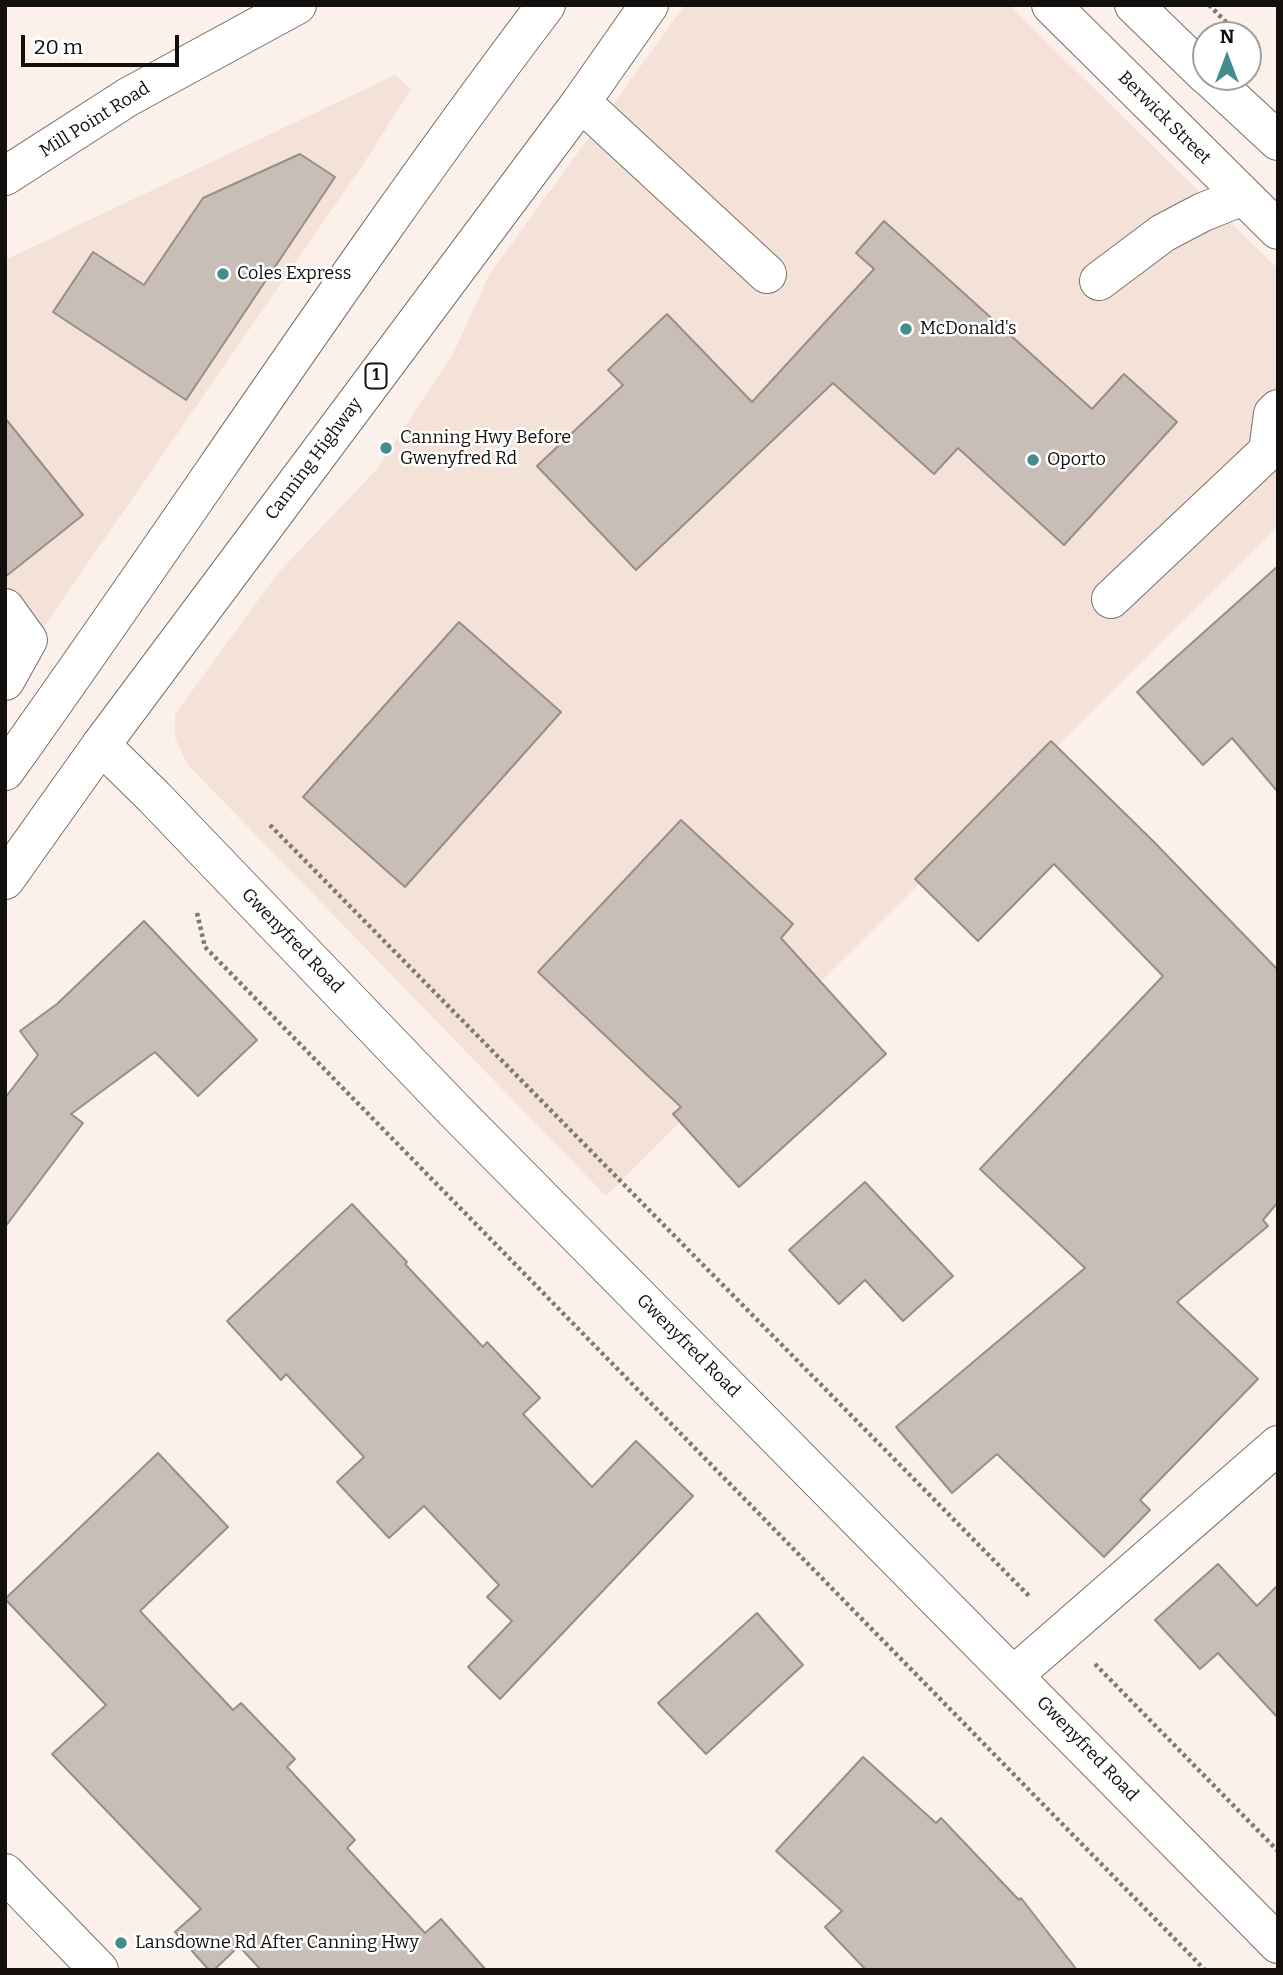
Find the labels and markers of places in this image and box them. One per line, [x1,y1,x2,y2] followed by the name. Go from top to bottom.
[237,263,351,285] place label: Coles Express
[215,266,231,282] marker: Coles Express
[920,318,1017,340] place label: McDonald's
[898,321,914,337] marker: McDonald's
[400,427,571,470] place label: Canning Hwy Before Gwenyfred Rd
[378,440,394,456] marker: Canning Hwy Before Gwenyfred Rd
[1047,449,1106,471] place label: Oporto
[1025,452,1041,468] marker: Oporto
[135,1932,419,1954] place label: Lansdowne Rd After Canning Hwy
[113,1935,129,1951] marker: Lansdowne Rd After Canning Hwy

